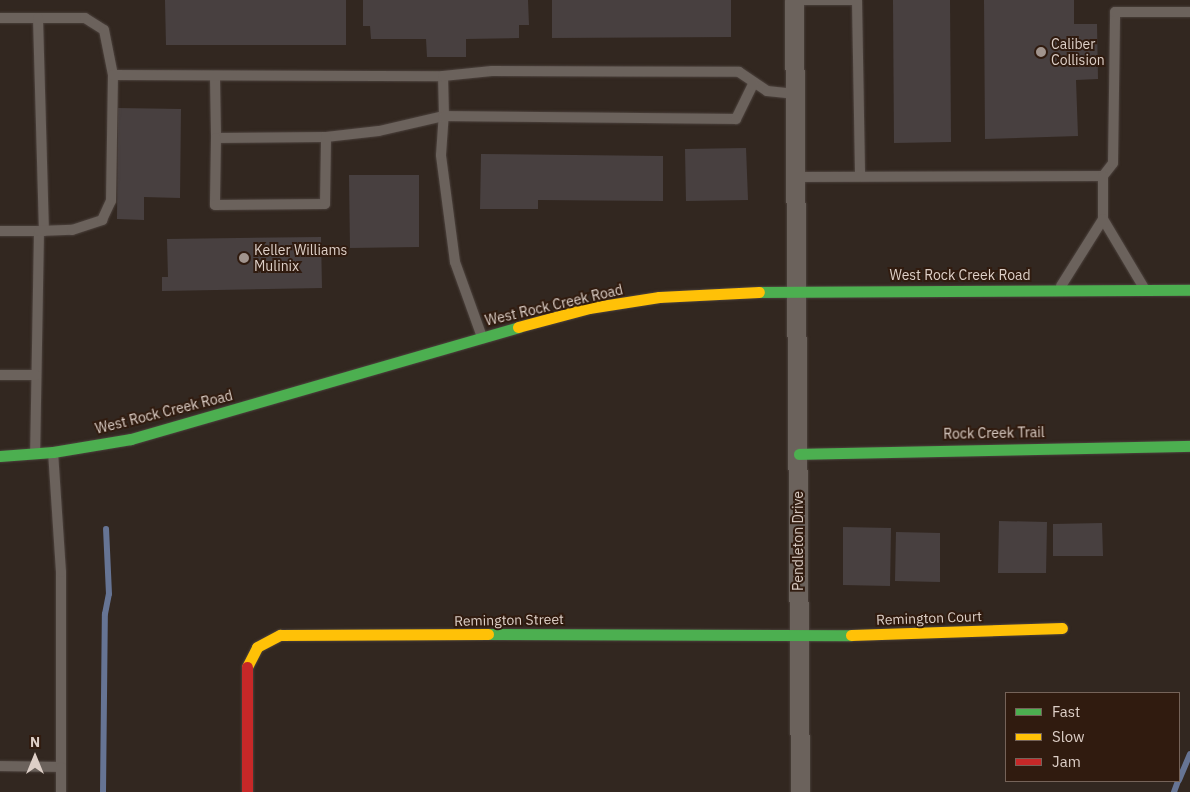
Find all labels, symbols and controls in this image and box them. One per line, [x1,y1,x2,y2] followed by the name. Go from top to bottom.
[1051,36,1105,68] place label: Caliber Collision
[1035,46,1047,58] marker: Caliber Collision
[254,242,347,274] place label: Keller Williams Mulinix
[238,252,250,264] marker: Keller Williams Mulinix
[889,267,1031,283] street label: West Rock Creek Road
[483,281,625,329] street label: West Rock Creek Road
[93,387,235,437] street label: West Rock Creek Road
[943,424,1045,442] street label: Rock Creek Trail
[790,491,806,591] street label: Pendleton Drive
[876,608,982,628] street label: Remington Court
[454,611,564,629] street label: Remington Street
[1005,692,1180,782] legend
[1052,702,1080,721] text: Fast
[1052,727,1085,746] text: Slow
[10,732,60,782] north arrow
[30,733,40,751] text: N
[1052,752,1081,771] text: Jam

